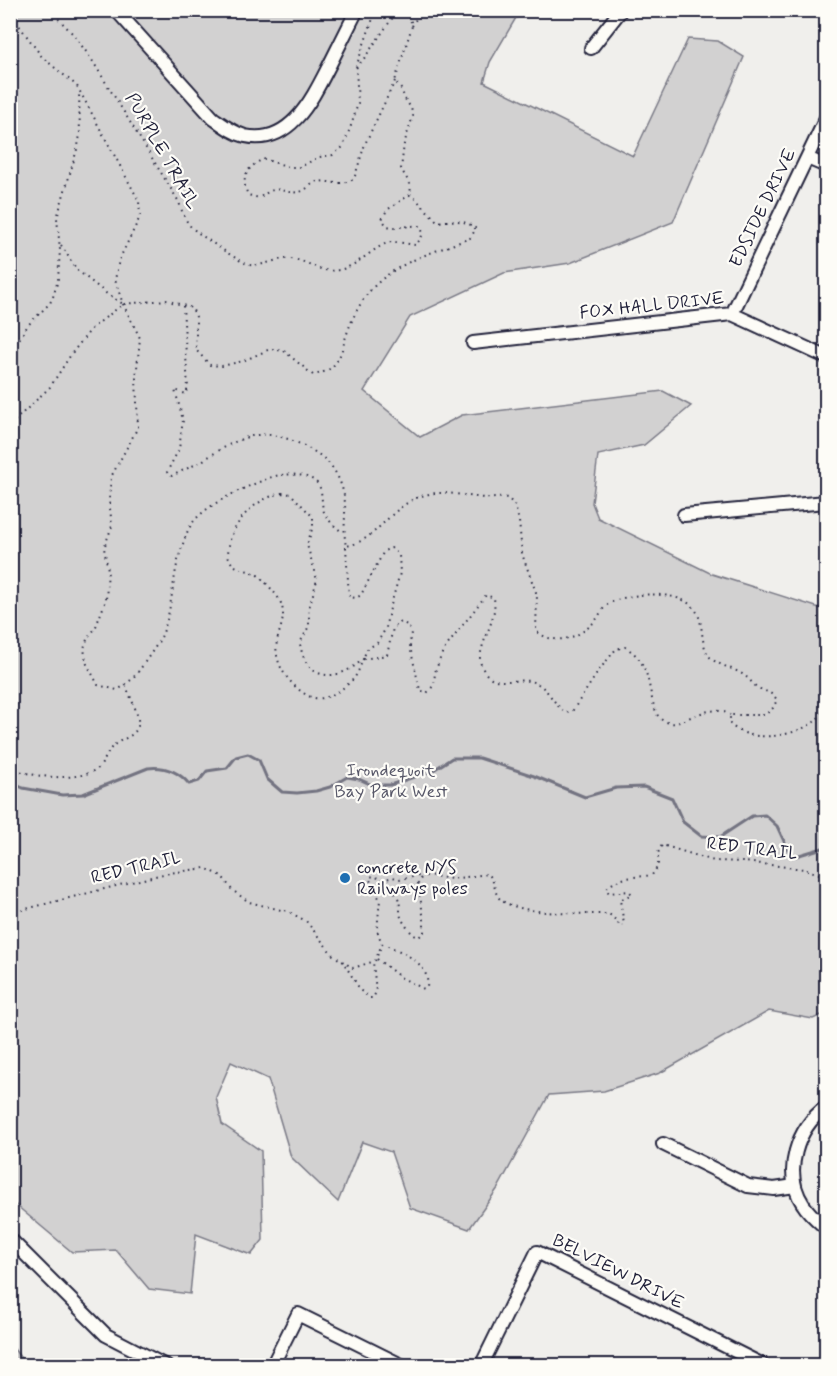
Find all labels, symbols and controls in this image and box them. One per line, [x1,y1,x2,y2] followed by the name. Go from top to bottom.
[119,89,205,213] street label: PURPLE TRAIL
[724,144,802,271] street label: EDSIDE DRIVE
[578,286,726,326] street label: FOX HALL DRIVE
[334,759,448,804] park label: Irondequoit Bay Park West
[705,832,799,866] street label: RED TRAIL
[89,846,183,890] street label: RED TRAIL
[357,856,468,901] place label: concrete NYS Railways poles
[338,871,352,885] marker: concrete NYS Railways poles
[548,1228,688,1316] street label: BELVIEW DRIVE

